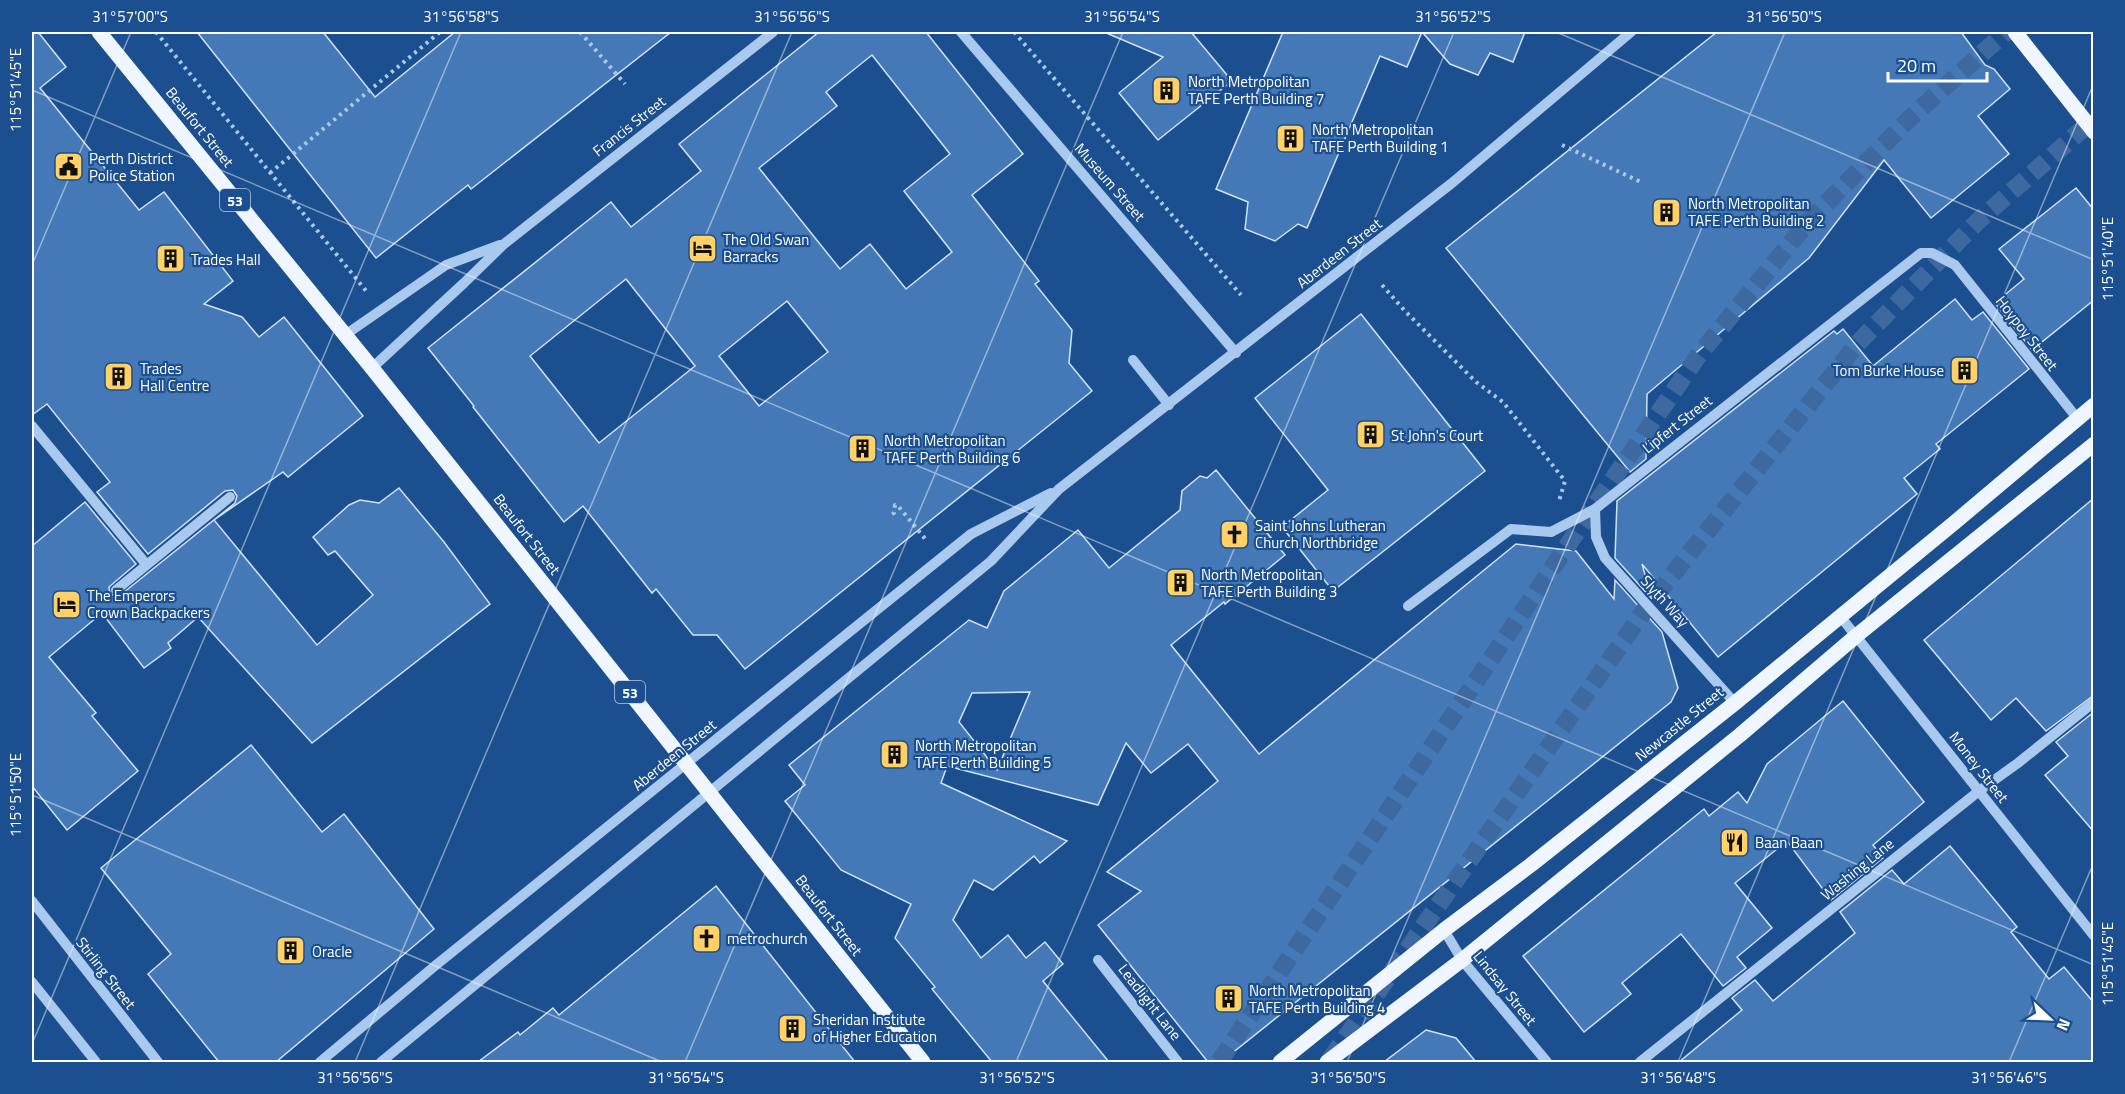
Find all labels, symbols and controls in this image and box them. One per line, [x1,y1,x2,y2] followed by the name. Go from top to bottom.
[92,5,168,28] text: 31°57'00"S
[423,5,499,28] text: 31°56'58"S
[754,5,830,28] text: 31°56'56"S
[1084,5,1160,28] text: 31°56'54"S
[1415,5,1491,28] text: 31°56'52"S
[1746,5,1822,28] text: 31°56'50"S
[1888,45,1987,83] scale bar
[4,48,27,132] text: 115°51'45"E
[1897,52,1936,79] text: 20 m
[1188,70,1324,110] place label: North Metropolitan TAFE Perth Building 7
[1151,74,1183,106] building icon: North Metropolitan TAFE Perth Building 7
[160,82,240,173] street label: Beaufort Street
[588,90,671,162] street label: Francis Street
[1312,118,1448,158] place label: North Metropolitan TAFE Perth Building 1
[1275,122,1307,154] building icon: North Metropolitan TAFE Perth Building 1
[1069,138,1151,227] street label: Museum Street
[89,147,175,187] place label: Perth District Police Station
[52,151,84,183] public building icon: Perth District Police Station
[220,189,250,211] road number: 53
[1688,192,1824,232] place label: North Metropolitan TAFE Perth Building 2
[1651,196,1683,228] building icon: North Metropolitan TAFE Perth Building 2
[1292,212,1387,294] street label: Aberdeen Street
[2096,217,2119,301] text: 115°51'40"E
[723,228,809,268] place label: The Old Swan Barracks
[686,232,718,264] hotel icon: The Old Swan Barracks
[154,243,186,275] building icon: Trades Hall
[191,248,261,271] place label: Trades Hall
[1990,290,2064,376] street label: Hoypoy Street
[1949,354,1981,386] building icon: Tom Burke House
[140,357,209,397] place label: Trades Hall Centre
[1833,359,1944,382] place label: Tom Burke House
[103,361,135,393] building icon: Trades Hall Centre
[1637,389,1717,459] street label: Lipfert Street
[1354,419,1386,451] building icon: St John's Court
[1391,424,1484,447] place label: St John's Court
[884,429,1020,469] place label: North Metropolitan TAFE Perth Building 6
[847,433,879,465] building icon: North Metropolitan TAFE Perth Building 6
[488,489,567,580] street label: Beaufort Street
[1255,514,1386,554] place label: Saint Johns Lutheran Church Northbridge
[1218,518,1250,550] church icon: Saint Johns Lutheran Church Northbridge
[1201,563,1337,603] place label: North Metropolitan TAFE Perth Building 3
[1164,567,1196,599] building icon: North Metropolitan TAFE Perth Building 3
[1635,570,1695,632] street label: Slyth Way
[87,584,210,624] place label: The Emperors Crown Backpackers
[50,588,82,620] hotel icon: The Emperors Crown Backpackers
[615,681,645,703] road number: 53
[1630,681,1729,767] street label: Newcastle Street
[627,713,722,796] street label: Aberdeen Street
[1944,726,2015,808] street label: Money Street
[915,734,1051,774] place label: North Metropolitan TAFE Perth Building 5
[878,738,910,770] building icon: North Metropolitan TAFE Perth Building 5
[4,753,27,837] text: 115°51'50"E
[1718,826,1750,858] restaurant icon: Baan Baan
[1755,831,1823,854] place label: Baan Baan
[1815,832,1899,906] street label: Washing Lane
[790,870,869,961] street label: Beaufort Street
[690,922,722,954] church icon: metrochurch
[2096,922,2119,1006] text: 115°51'45"E
[727,927,808,950] place label: metrochurch
[70,932,142,1015] street label: Stirling Street
[275,935,307,967] building icon: Oracle
[312,940,352,963] place label: Oracle
[1468,946,1543,1031] street label: Lindsay Street
[1113,959,1187,1045] street label: Leadlight Lane
[1249,979,1385,1019] place label: North Metropolitan TAFE Perth Building 4
[1212,983,1244,1015] building icon: North Metropolitan TAFE Perth Building 4
[2020,989,2080,1049] north arrow
[813,1008,937,1048] place label: Sheridan Institute of Higher Education
[776,1012,808,1044] building icon: Sheridan Institute of Higher Education
[2051,1015,2077,1035] text: N
[317,1066,393,1089] text: 31°56'56"S
[648,1066,724,1089] text: 31°56'54"S
[979,1066,1055,1089] text: 31°56'52"S
[1310,1066,1386,1089] text: 31°56'50"S
[1640,1066,1716,1089] text: 31°56'48"S
[1971,1066,2047,1089] text: 31°56'46"S

